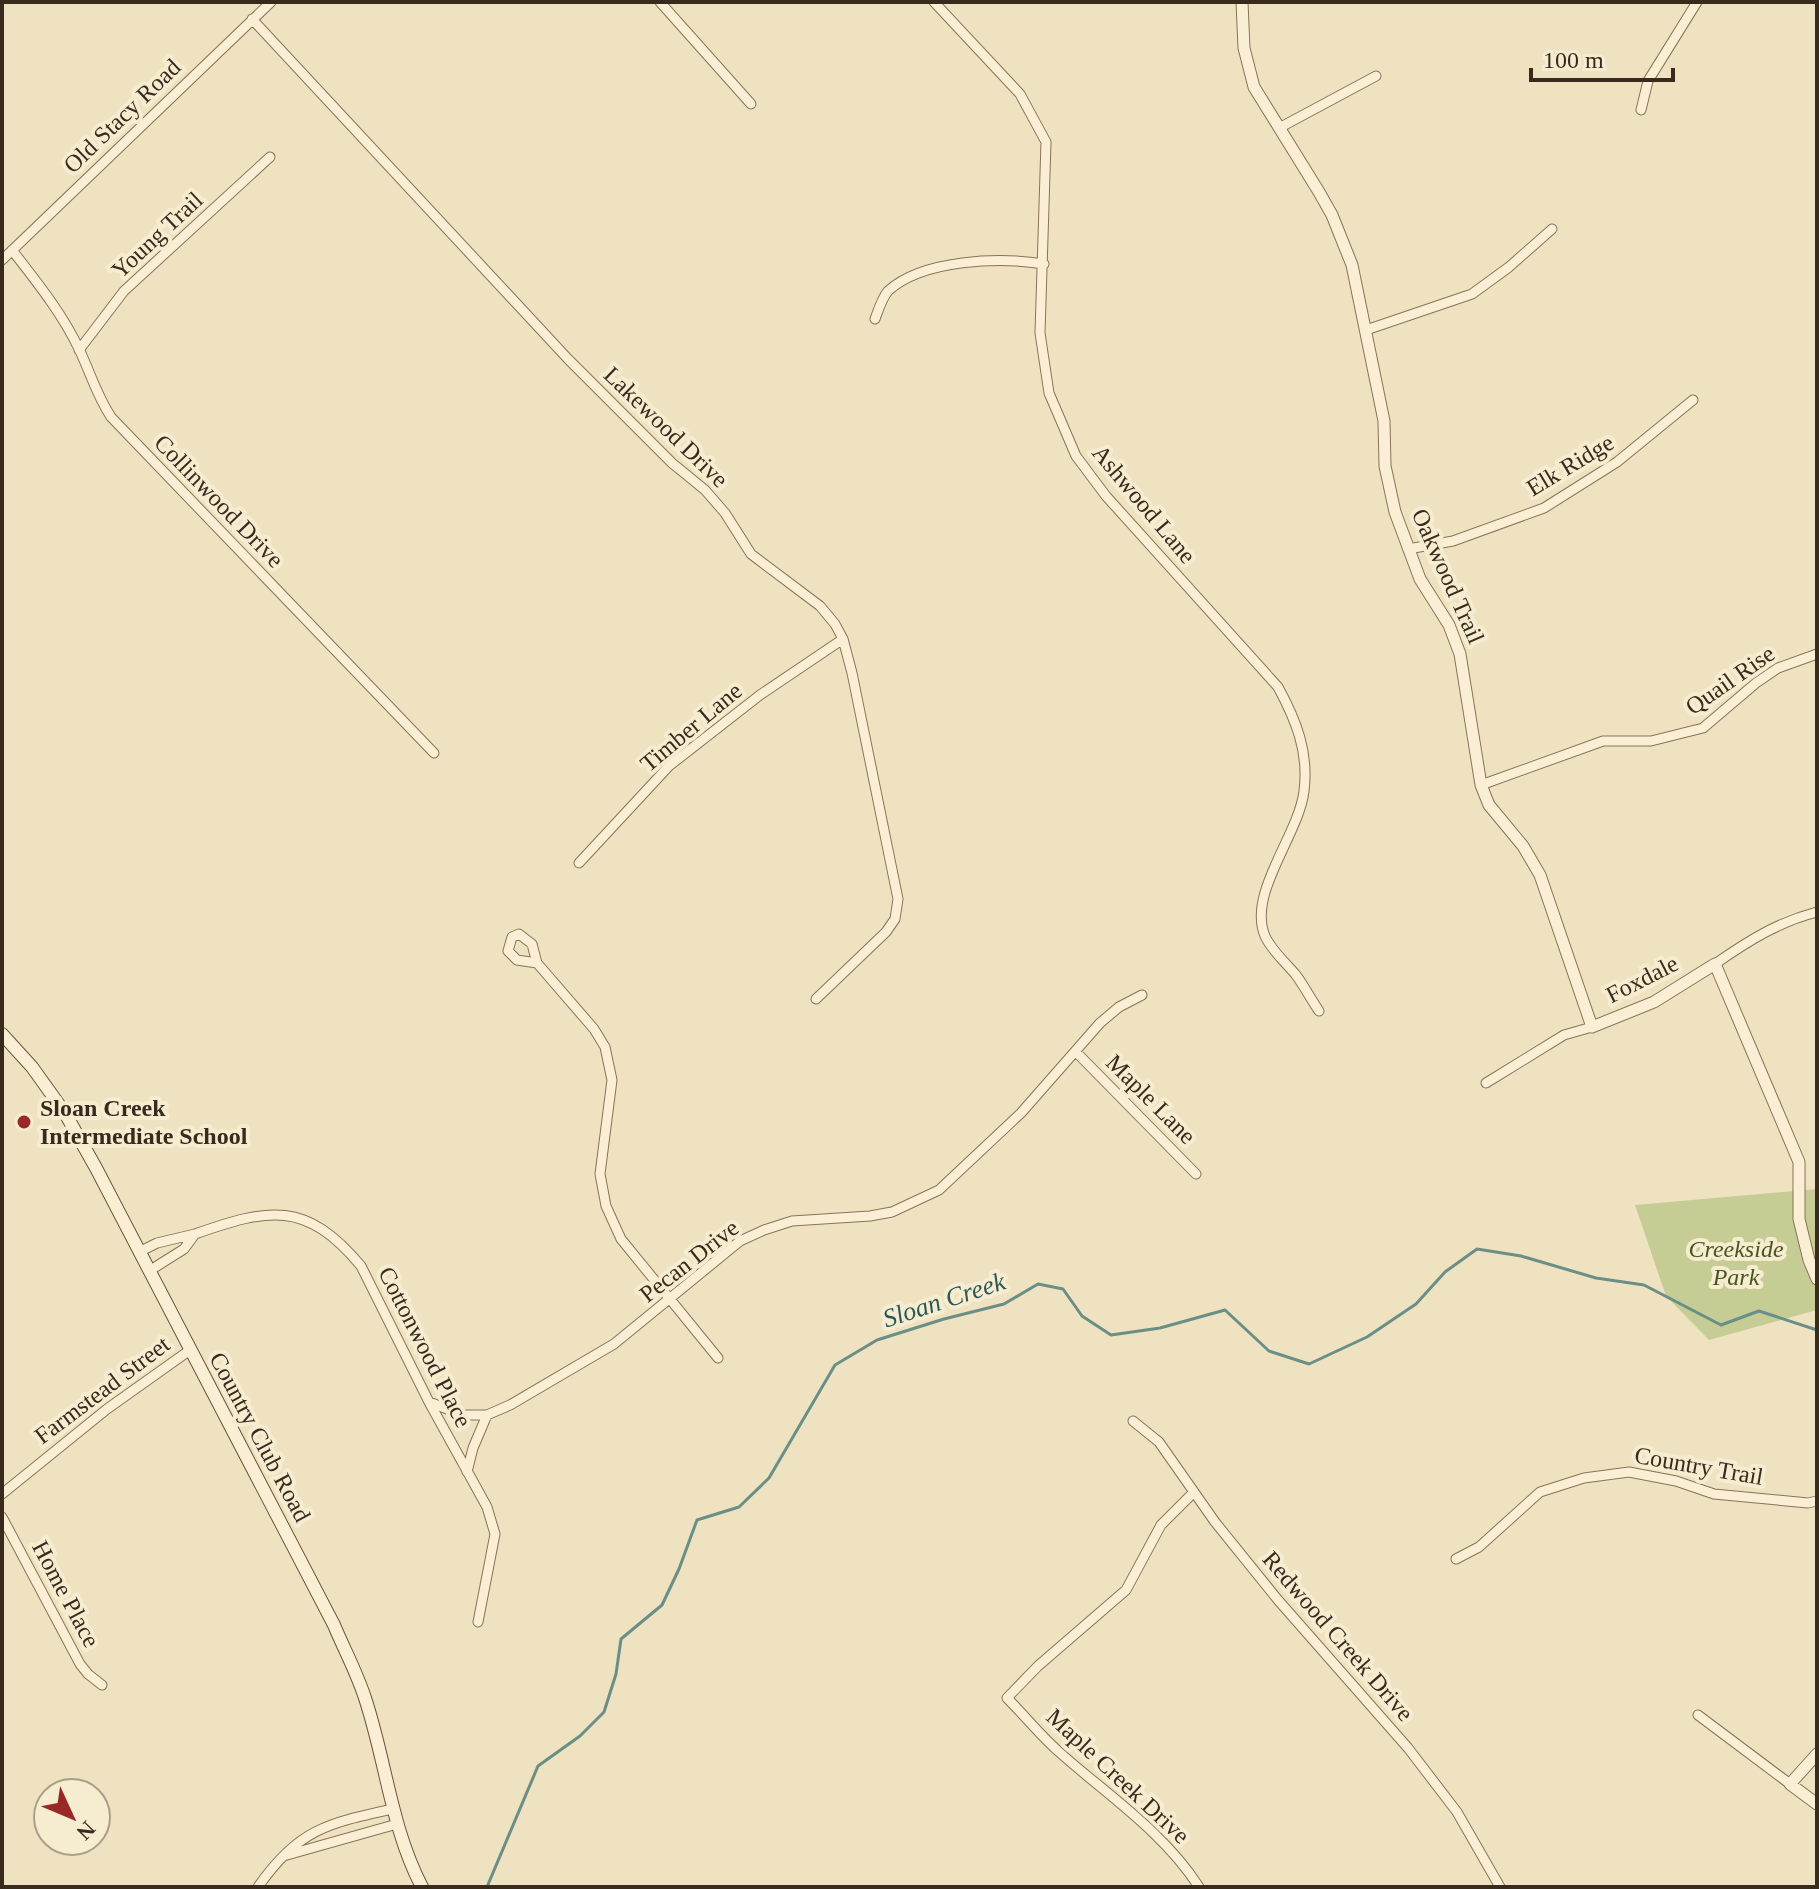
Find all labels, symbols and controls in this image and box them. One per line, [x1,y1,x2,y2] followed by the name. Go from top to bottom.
[1531,32,1673,82] scale bar
[1543,47,1604,73] text: 100 m
[58,54,186,178] street label: Old Stacy Road
[106,186,208,283] street label: Young Trail
[599,361,733,493] street label: Lakewood Drive
[149,429,289,573] street label: Collinwood Drive
[1522,429,1618,501] street label: Elk Ridge
[1087,440,1201,568] street label: Ashwood Lane
[1407,505,1489,648] street label: Oakwood Trail
[1681,640,1779,720] street label: Quail Rise
[635,677,747,777] street label: Timber Lane
[1602,950,1682,1008] street label: Foxdale
[1101,1049,1201,1149] street label: Maple Lane
[40,1095,248,1149] place label: Sloan Creek Intermediate School
[15,1113,33,1131] marker: Sloan Creek Intermediate School
[635,1214,743,1308] street label: Pecan Drive
[1688,1236,1784,1290] park label: Creekside Park
[373,1262,477,1432] street label: Cottonwood Place
[879,1266,1009,1333] water label: Sloan Creek
[30,1331,175,1449] street label: Farmstead Street
[204,1348,316,1526] street label: Country Club Road
[1633,1442,1766,1490] street label: Country Trail
[27,1536,105,1652] street label: Home Place
[1257,1546,1419,1726] street label: Redwood Creek Drive
[1041,1703,1195,1849] street label: Maple Creek Drive
[32,1777,112,1857] north arrow
[71,1816,101,1845] text: N

